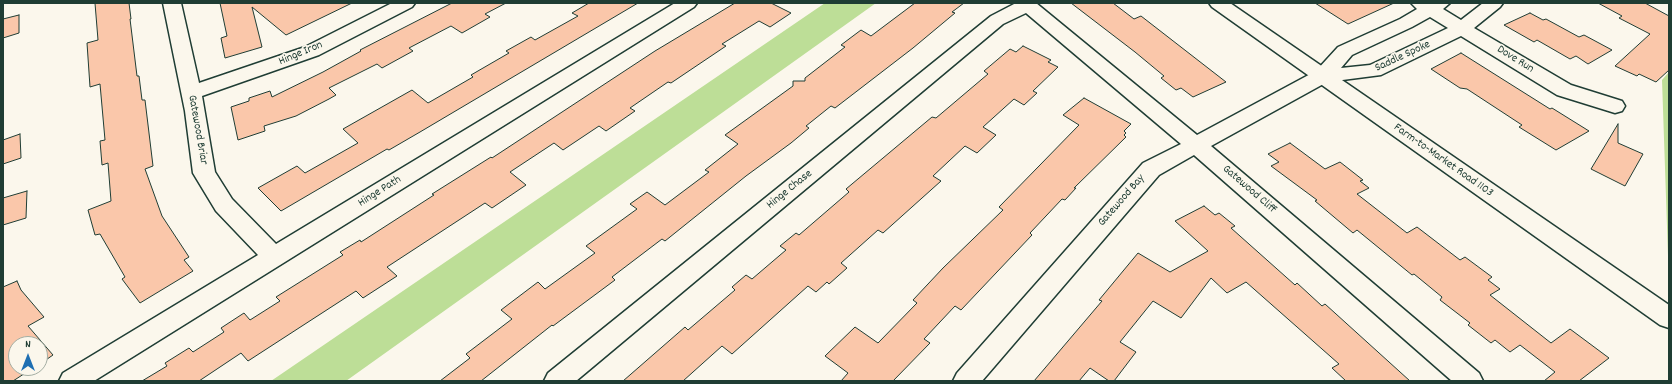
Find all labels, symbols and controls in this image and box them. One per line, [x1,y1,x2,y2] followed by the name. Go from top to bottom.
[277,38,325,70] street label: Hinge Iron
[1373,38,1433,76] street label: Saddle Spoke
[1494,43,1536,77] street label: Dove Run
[184,94,210,166] street label: Gatewood Briar
[1390,121,1496,201] street label: Farm-to-Market Road 1103
[1219,162,1279,218] street label: Gatewood Cliff
[764,167,816,213] street label: Hinge Chase
[1095,172,1149,230] street label: Gatewood Bay
[356,173,404,211] street label: Hinge Path
[8,336,48,376] north arrow
[25,337,31,353] text: N

